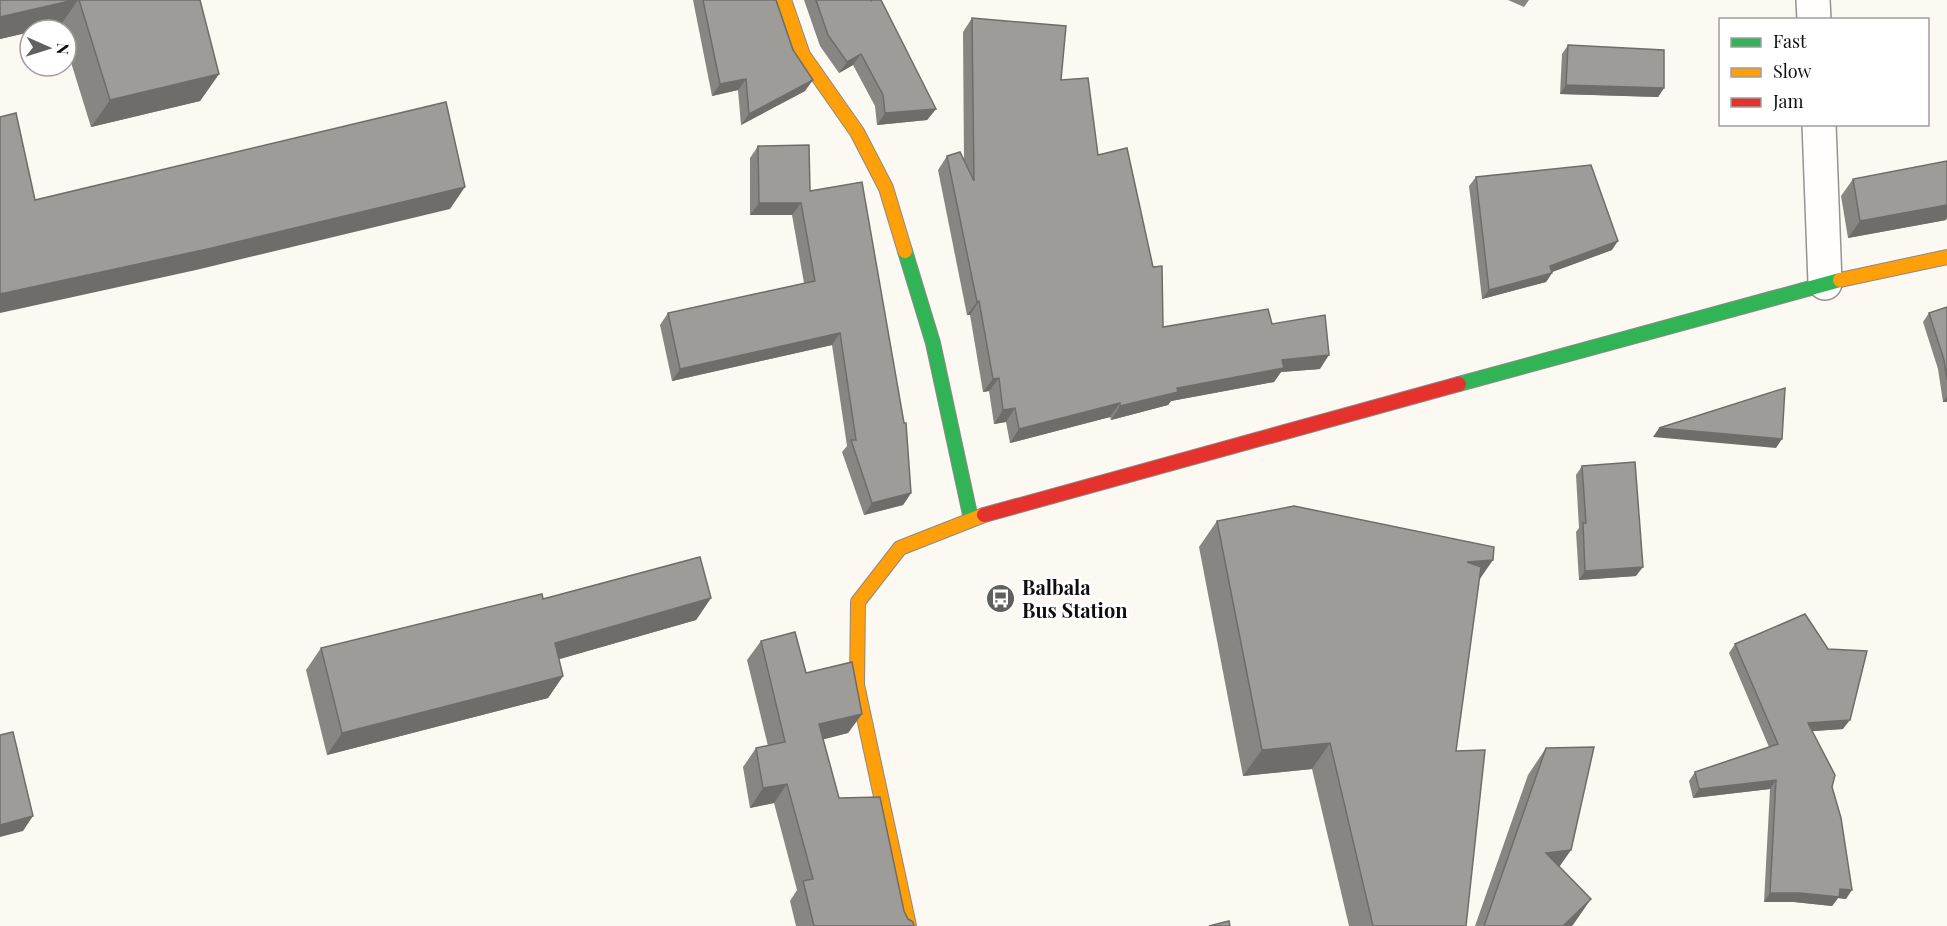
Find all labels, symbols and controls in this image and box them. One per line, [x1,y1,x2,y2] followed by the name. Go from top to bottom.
[18,18,78,78] north arrow
[1719,18,1929,126] legend
[1773,29,1807,53] text: Fast
[53,42,74,56] text: N
[1773,59,1811,83] text: Slow
[1772,89,1803,113] text: Jam
[1022,573,1128,623] place label: Balbala Bus Station
[985,583,1017,615] bus stop icon: Balbala Bus Station

